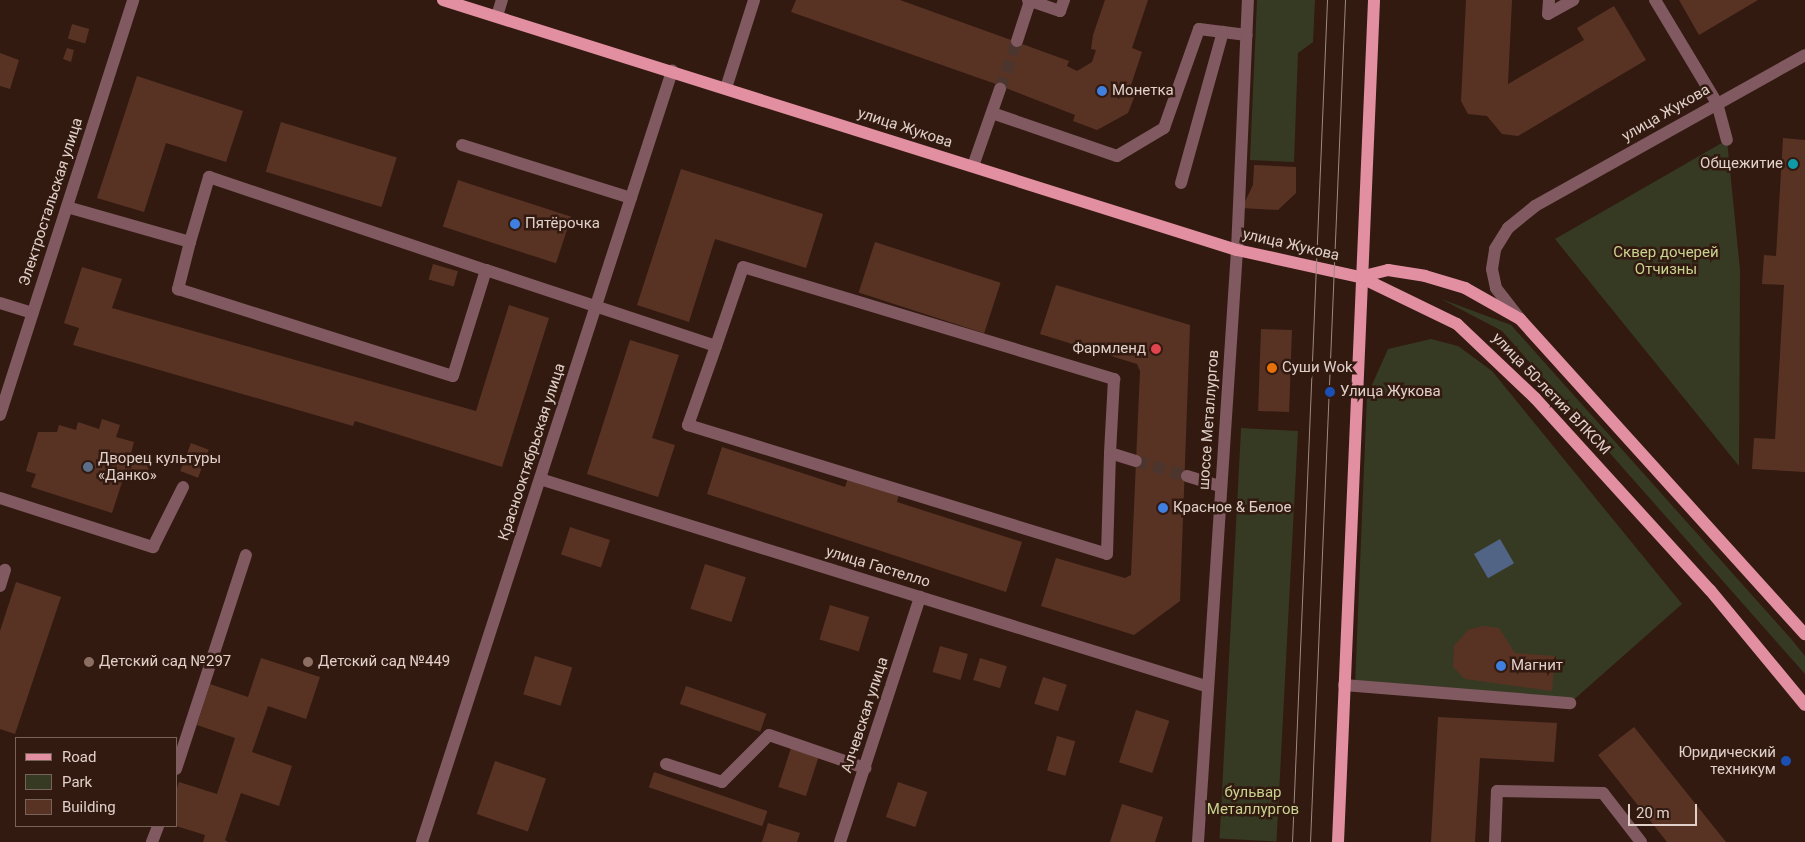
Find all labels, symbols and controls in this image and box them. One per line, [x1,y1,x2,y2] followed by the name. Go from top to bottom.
[1619,81,1713,145] street label: улица Жукова
[1112,82,1174,100] place label: Монетка
[1096,85,1108,97] marker: Монетка
[855,104,955,152] street label: улица Жукова
[15,116,87,288] street label: Электростальская улица
[1700,155,1783,173] place label: Общежитие
[1787,158,1799,170] marker: Общежитие
[525,215,600,233] place label: Пятёрочка
[509,218,521,230] marker: Пятёрочка
[1241,225,1341,265] street label: улица Жукова
[1613,243,1719,278] park label: Сквер дочерей Отчизны
[1488,329,1614,459] street label: улица 50-летия ВЛКСМ
[1072,340,1146,358] place label: Фармленд
[1150,343,1162,355] marker: Фармленд
[1195,349,1223,491] street label: шоссе Металлургов
[1282,359,1353,377] place label: Суши Wok
[495,361,569,543] street label: Краснооктябрьская улица
[1266,362,1278,374] marker: Суши Wok
[1340,383,1441,401] place label: Улица Жукова
[1324,386,1336,398] marker: Улица Жукова
[98,449,221,484] place label: Дворец культуры «Данко»
[82,461,94,473] marker: Дворец культуры «Данко»
[1173,499,1291,517] place label: Красное & Белое
[1157,502,1169,514] marker: Красное & Белое
[824,543,932,591] street label: улица Гастелло
[99,653,231,671] place label: Детский сад №297
[318,653,450,671] place label: Детский сад №449
[838,655,892,775] street label: Алчевская улица
[83,656,95,668] marker: Детский сад №297
[302,656,314,668] marker: Детский сад №449
[1511,657,1563,675] place label: Магнит
[1495,660,1507,672] marker: Магнит
[15,737,178,827] legend
[1678,743,1776,778] place label: Юридический техникум
[62,748,96,766] text: Road
[1780,755,1792,767] marker: Юридический техникум
[62,773,92,791] text: Park
[1207,783,1299,818] park label: бульвар Металлургов
[1630,794,1699,826] scale bar
[62,798,116,816] text: Building
[1636,804,1670,822] text: 20 m

